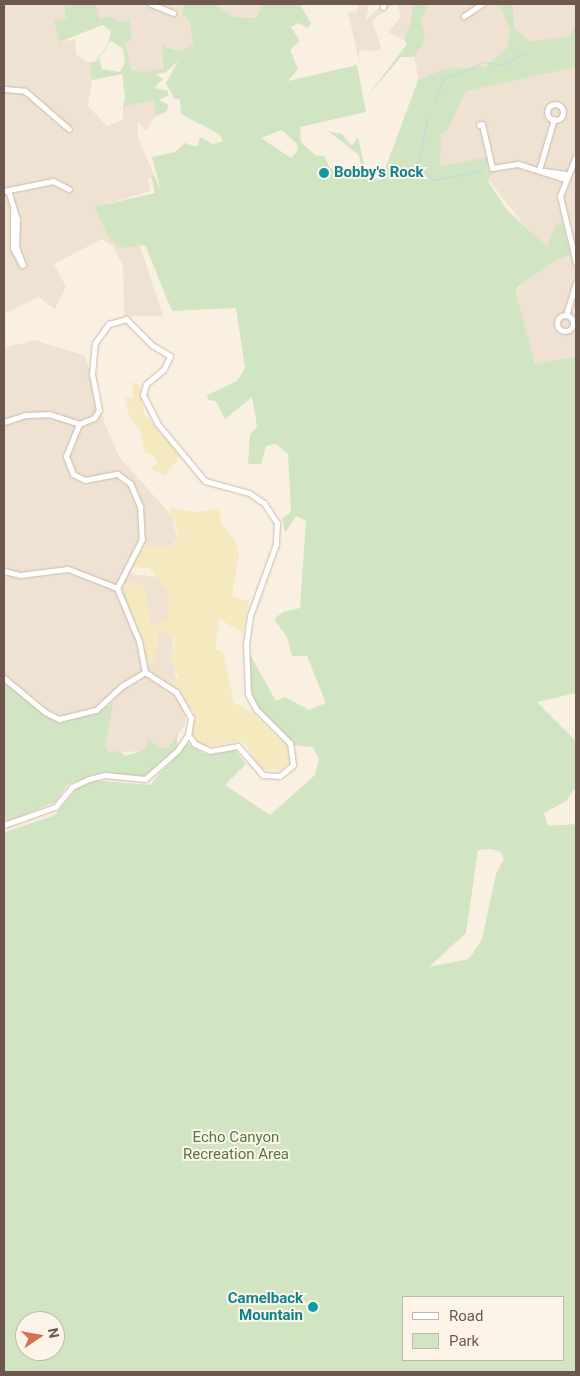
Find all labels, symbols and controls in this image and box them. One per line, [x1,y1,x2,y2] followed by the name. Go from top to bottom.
[334,164,424,182] place label: Bobby's Rock
[318,167,330,179] marker: Bobby's Rock
[183,1128,289,1163] park label: Echo Canyon Recreation Area
[228,1289,303,1324] place label: Camelback Mountain
[402,1296,565,1361] legend
[307,1301,319,1313] marker: Camelback Mountain
[449,1307,483,1325] text: Road
[15,1311,65,1361] north arrow
[45,1327,63,1340] text: N
[449,1332,479,1350] text: Park

